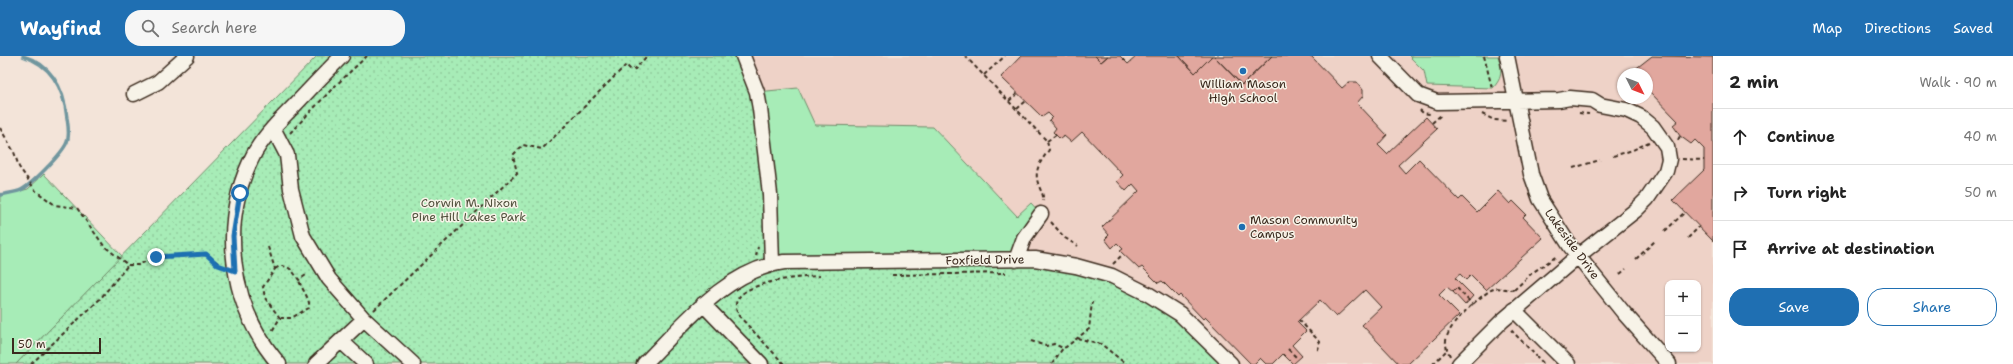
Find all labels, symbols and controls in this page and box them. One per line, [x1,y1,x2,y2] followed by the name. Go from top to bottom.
[125,10,405,46] search box
[20,16,101,41] text: Wayfind
[139,17,161,39] icon: search
[171,18,257,38] text: Search here
[1813,19,1843,37] text: Map
[1865,19,1931,37] text: Directions
[1953,19,1993,37] text: Saved
[1238,66,1248,76] marker: William Mason High School
[1617,68,1653,104] north arrow
[1729,71,1779,93] text: 2 min
[1919,74,1997,91] text: Walk · 90 m
[1200,76,1286,106] place label: William Mason High School
[1729,126,1751,148] icon: ahead
[1767,127,1835,147] text: Continue
[1963,128,1997,145] text: 40 m
[1729,182,1751,204] icon: right
[1767,183,1847,203] text: Turn right
[231,184,249,202] route start
[1964,184,1997,201] text: 50 m
[412,195,526,225] park label: Corwin M. Nixon Pine Hill Lakes Park
[1541,205,1603,283] street label: Lakeside Drive
[1250,212,1358,242] place label: Mason Community Campus
[1237,222,1247,232] marker: Mason Community Campus
[1729,238,1751,260] icon: arrive
[1767,239,1935,259] text: Arrive at destination
[147,248,165,266] route end
[945,251,1025,269] street label: Foxfield Drive
[1665,280,1701,352] map controls
[1665,280,1701,316] button: +
[1729,288,1859,326] button: Save
[1867,288,1997,326] button: Share
[1665,316,1701,352] button: −
[12,336,101,355] scale bar
[18,337,46,352] text: 50 m

